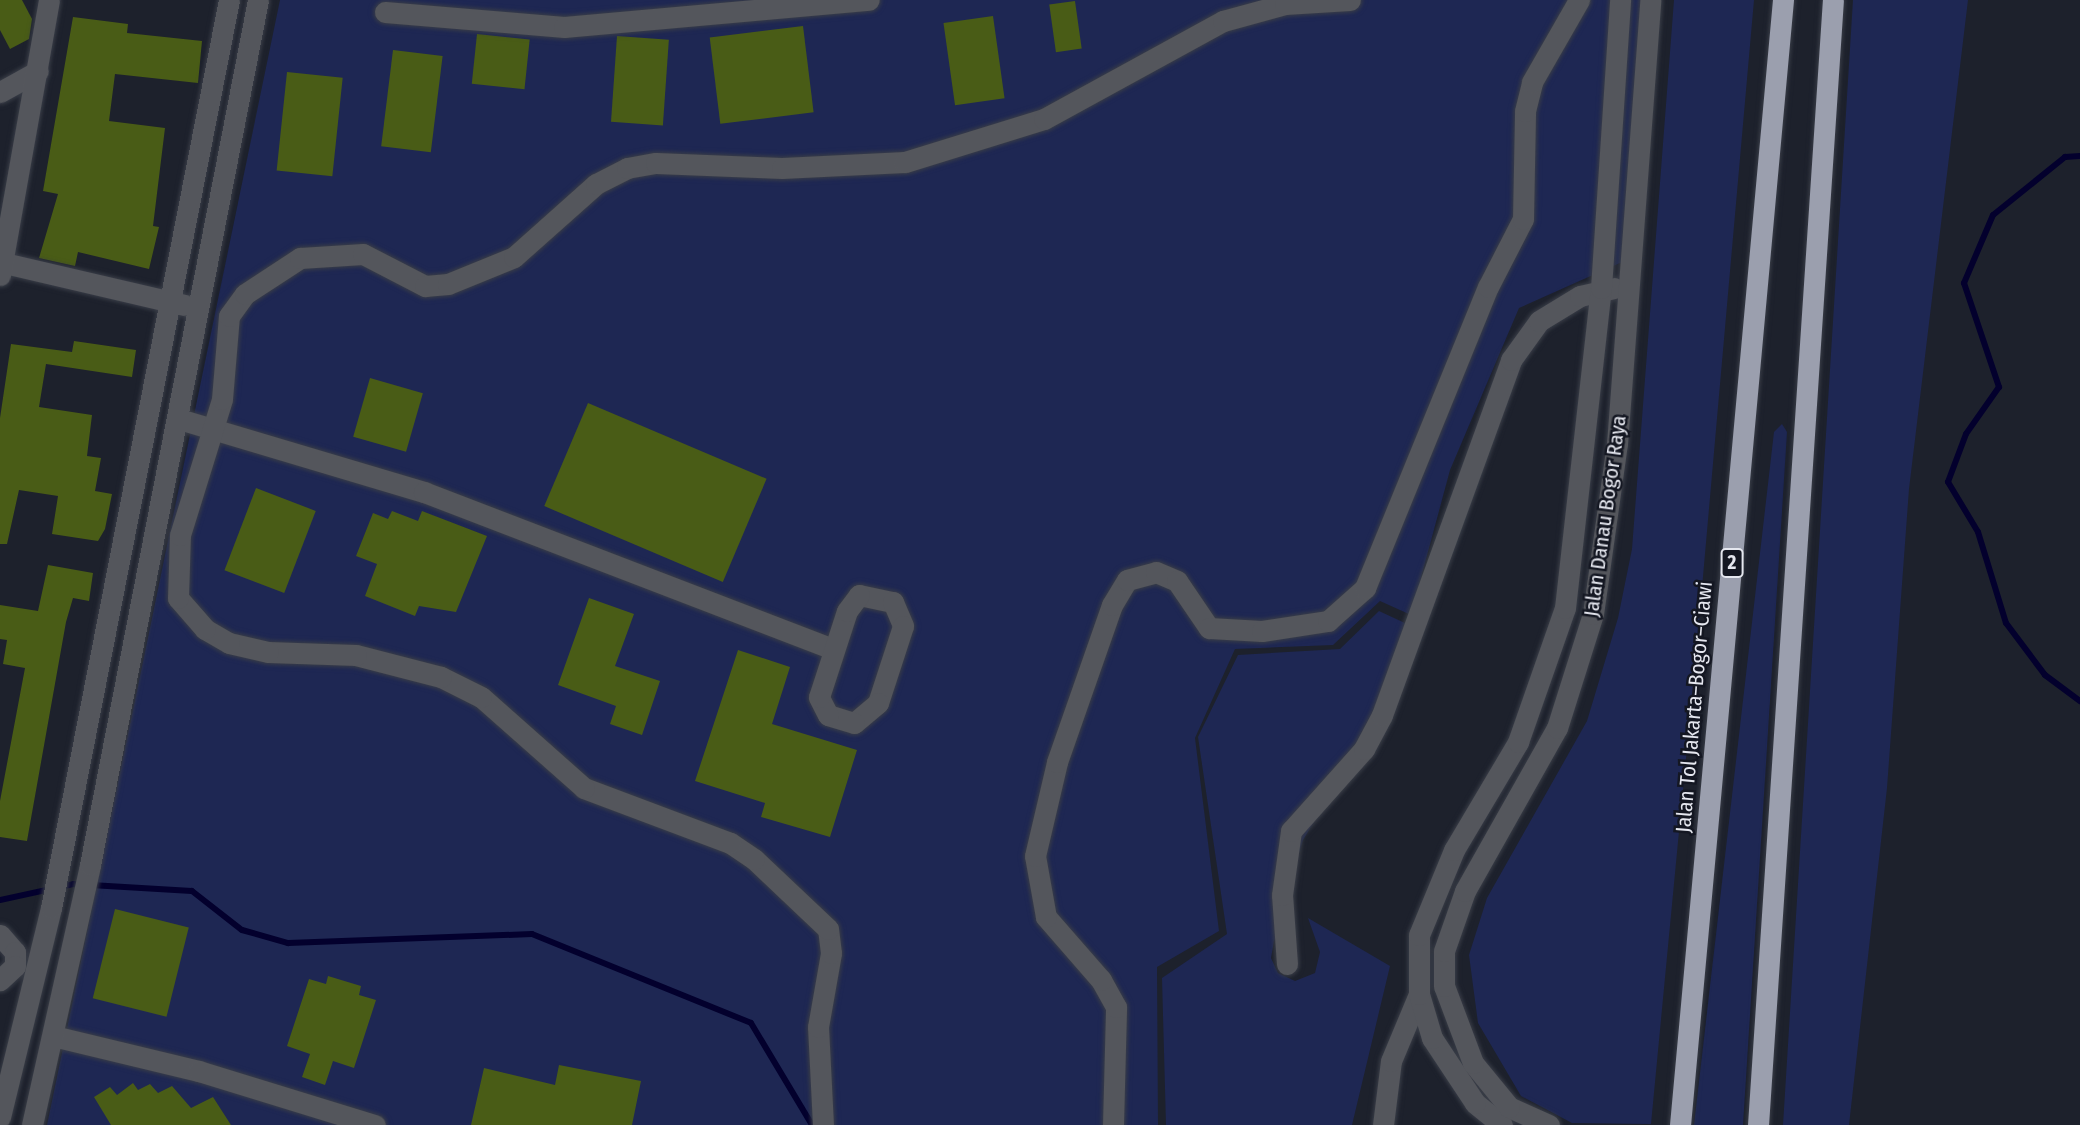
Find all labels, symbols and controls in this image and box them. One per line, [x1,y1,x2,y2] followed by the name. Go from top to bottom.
[1578,414,1632,618] street label: Jalan Danau Bogor Raya
[1720,548,1744,578] road number: 2
[1670,580,1718,834] street label: Jalan Tol Jakarta–Bogor–Ciawi

